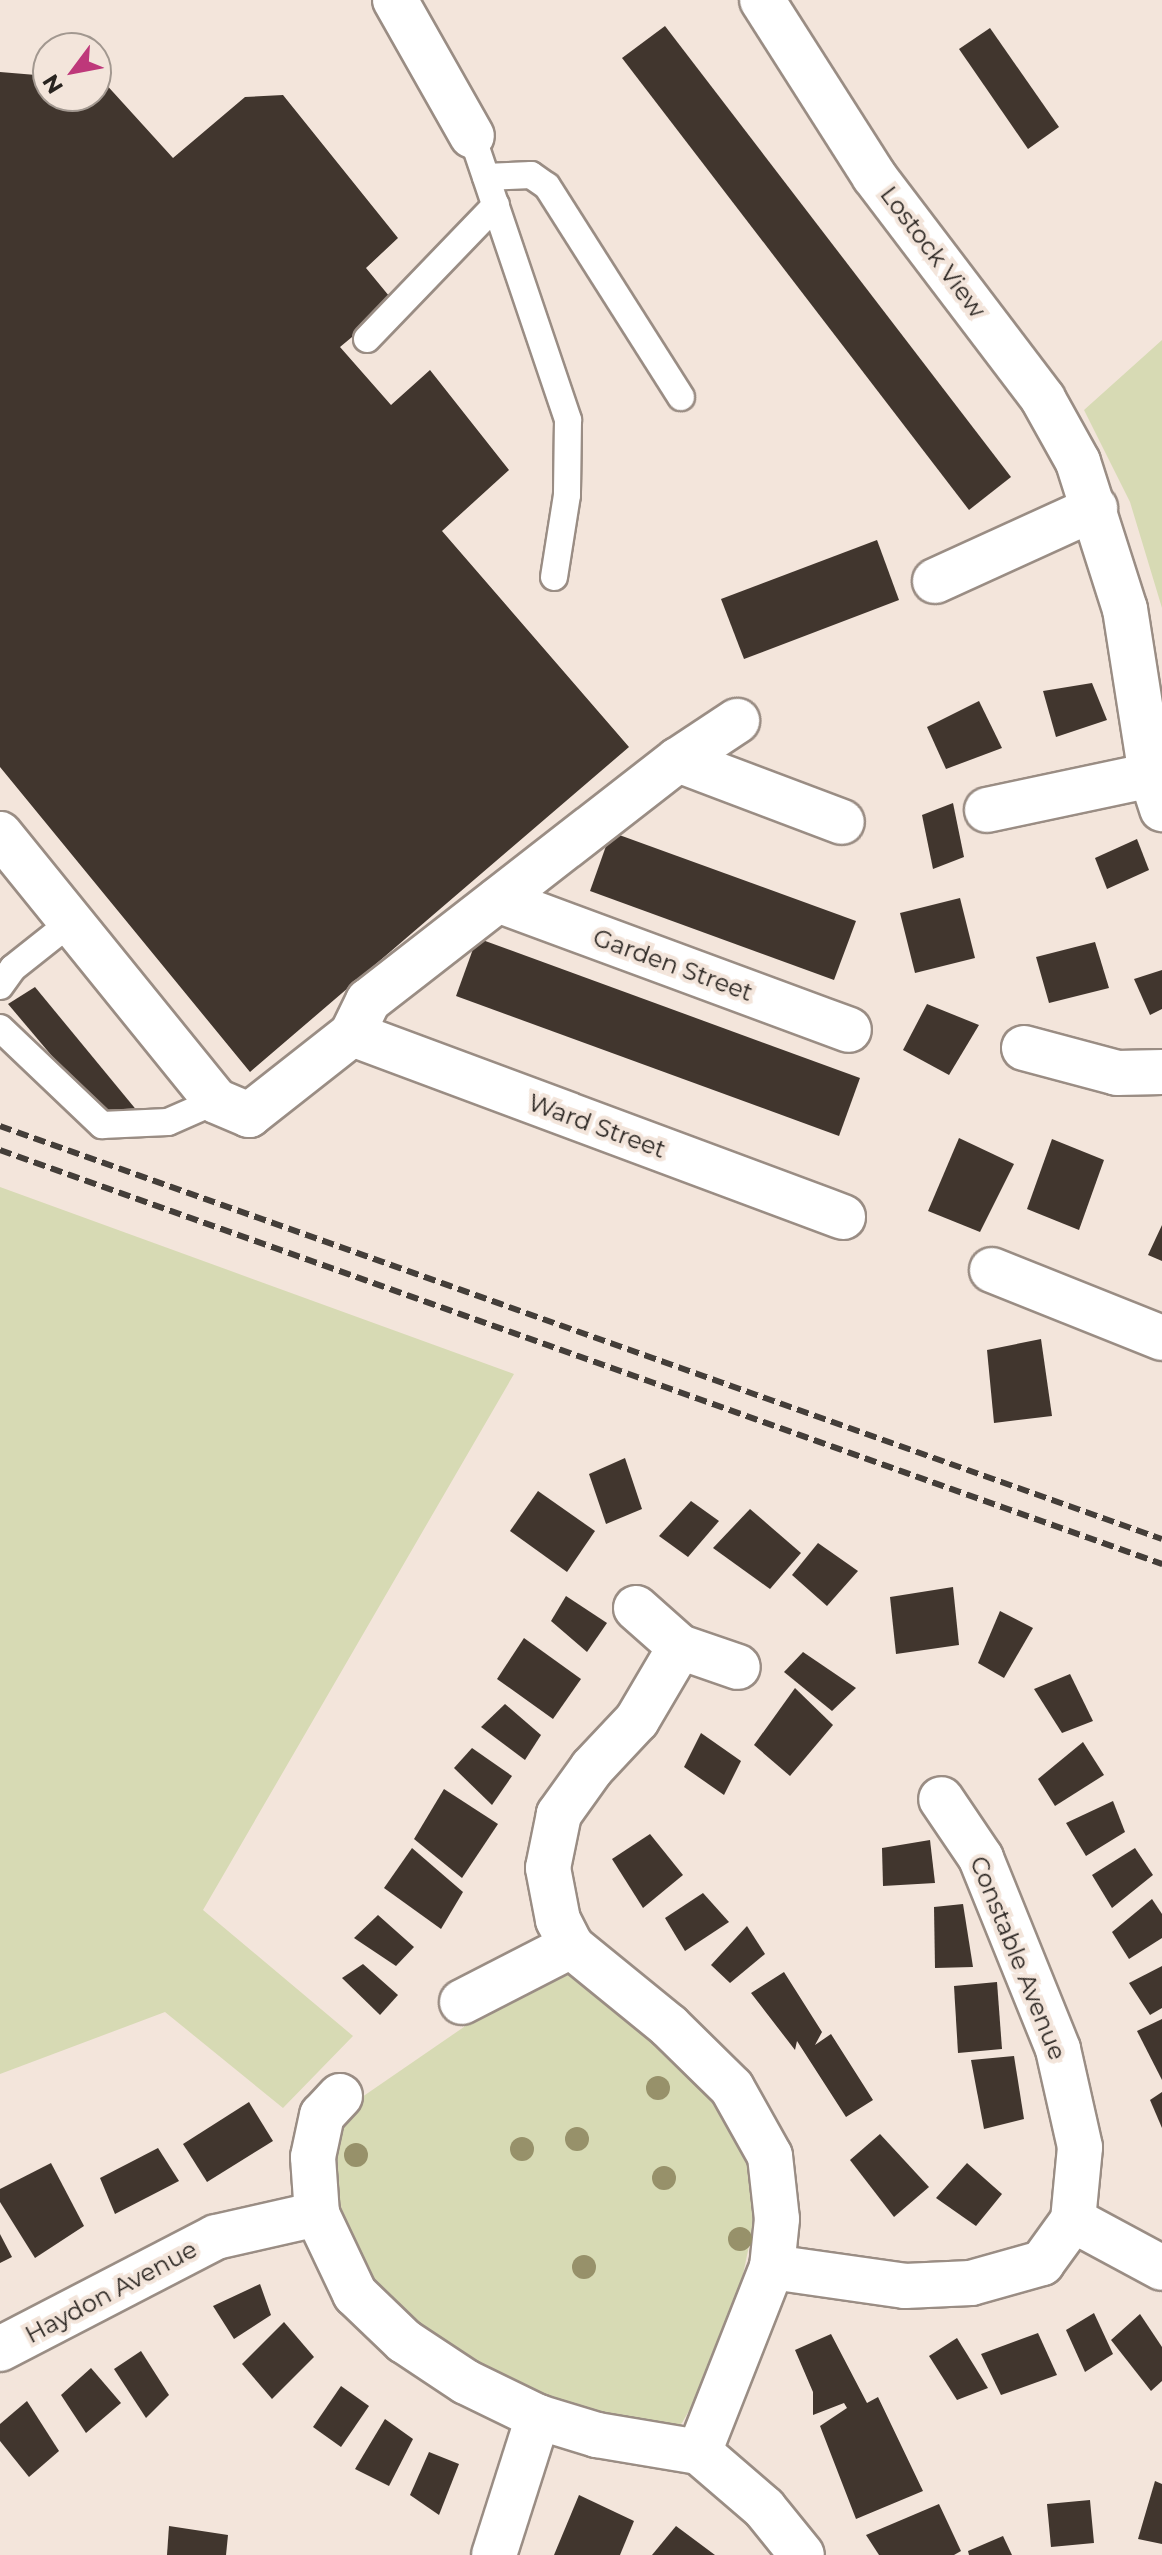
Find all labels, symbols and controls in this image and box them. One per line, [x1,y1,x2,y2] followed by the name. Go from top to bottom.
[32,32,112,112] north arrow
[37,69,69,99] text: N
[874,181,992,323] street label: Lostock View
[589,923,757,1007] street label: Garden Street
[524,1088,670,1164] street label: Ward Street
[964,1852,1072,2064] street label: Constable Avenue
[20,2235,202,2349] street label: Haydon Avenue

